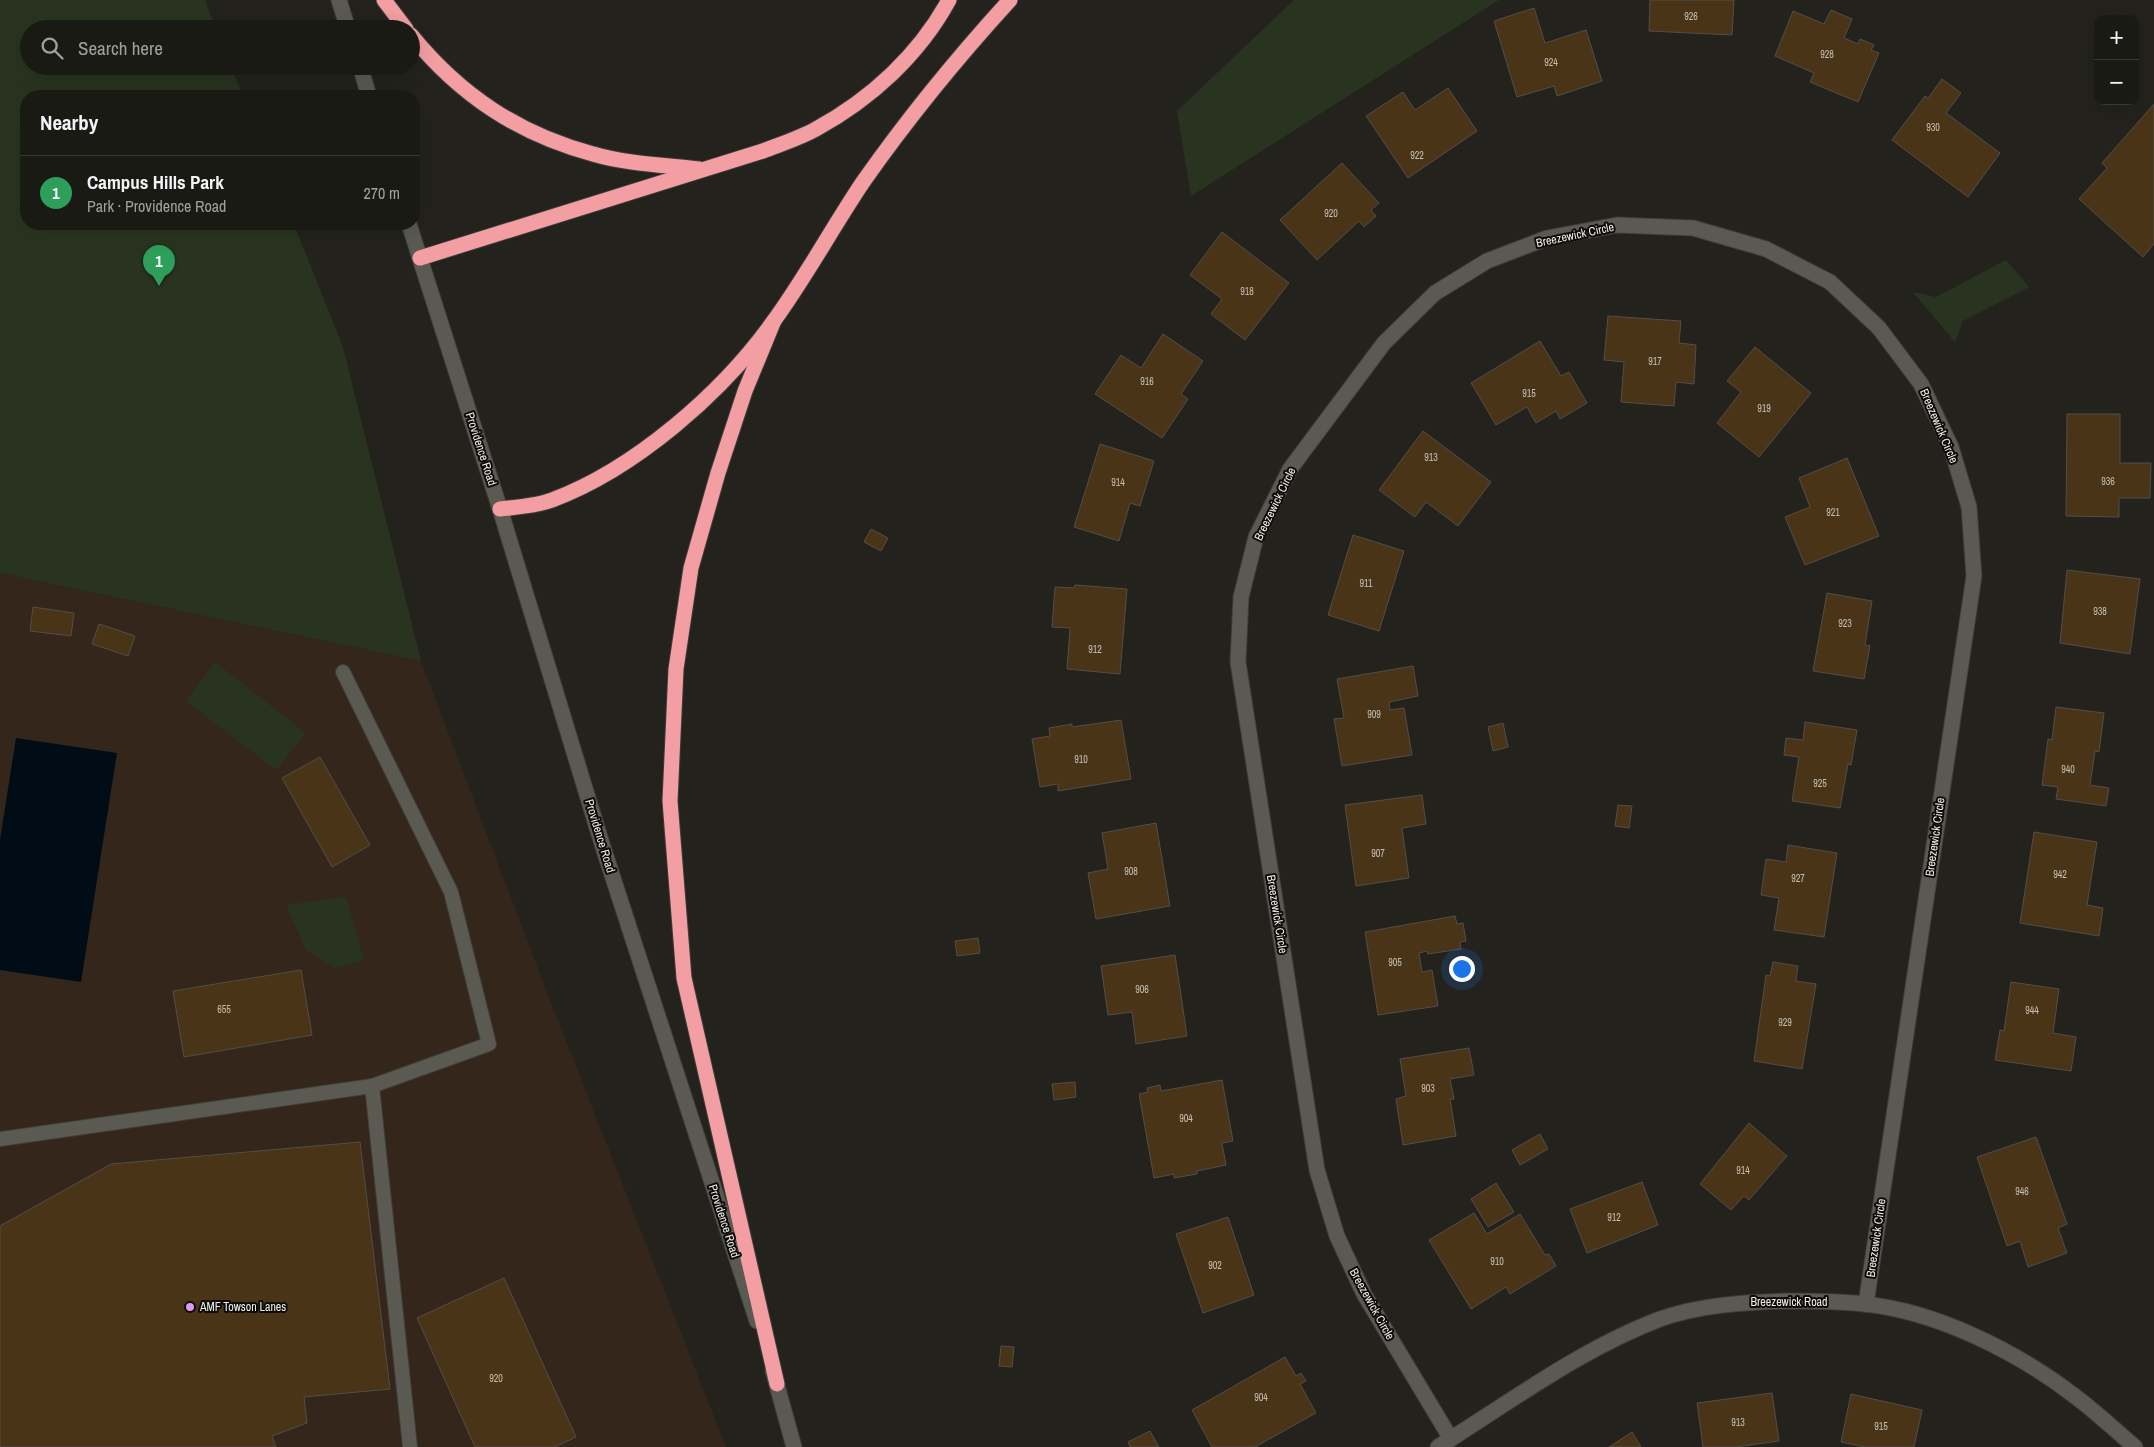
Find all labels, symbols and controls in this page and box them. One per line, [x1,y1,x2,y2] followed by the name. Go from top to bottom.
[1684,10,1698,23] house number: 926
[2094,15,2139,105] map controls
[2094,15,2139,60] button: +
[20,20,420,75] search box
[38,34,66,62] icon: search
[78,35,163,61] text: Search here
[1820,48,1834,61] house number: 928
[1544,56,1558,69] house number: 924
[2094,60,2139,105] button: −
[40,108,98,137] text: Nearby
[1926,121,1940,134] house number: 930
[1410,149,1424,162] house number: 922
[87,169,224,195] text: Campus Hills Park
[52,182,60,204] text: 1
[364,182,400,204] text: 270 m
[87,195,226,217] text: Park · Providence Road
[1324,207,1338,220] house number: 920
[1535,219,1615,251] street label: Breezewick Circle
[143,245,175,286] pin: 1
[1240,285,1254,298] house number: 918
[1648,355,1662,368] house number: 917
[1140,375,1154,388] house number: 916
[1916,386,1962,466] street label: Breezewick Circle
[1522,387,1536,400] house number: 915
[1757,402,1771,415] house number: 919
[462,410,500,488] street label: Providence Road
[1424,451,1438,464] house number: 913
[1250,465,1300,543] street label: Breezewick Circle
[2101,475,2115,488] house number: 936
[1111,476,1125,489] house number: 914
[1826,506,1840,519] house number: 921
[1359,577,1373,590] house number: 911
[2093,605,2107,618] house number: 938
[1838,617,1852,630] house number: 923
[1088,643,1102,656] house number: 912
[1367,708,1381,721] house number: 909
[1074,753,1088,766] house number: 910
[2061,763,2075,776] house number: 940
[1813,777,1827,790] house number: 925
[581,797,619,875] street label: Providence Road
[1922,797,1948,877] street label: Breezewick Circle
[1371,847,1385,860] house number: 907
[1124,865,1138,878] house number: 908
[2053,868,2067,881] house number: 942
[1791,872,1805,885] house number: 927
[1263,874,1291,954] street label: Breezewick Circle
[1388,956,1402,969] house number: 905
[1449,956,1475,982] your location
[1135,983,1149,996] house number: 906
[217,1003,231,1016] house number: 655
[2025,1004,2039,1017] house number: 944
[1778,1016,1792,1029] house number: 929
[1421,1082,1435,1095] house number: 903
[1179,1112,1193,1125] house number: 904
[1736,1164,1750,1177] house number: 914
[705,1182,743,1260] street label: Providence Road
[2015,1185,2029,1198] house number: 946
[1863,1198,1889,1278] street label: Breezewick Circle
[1607,1211,1621,1224] house number: 912
[1490,1255,1504,1268] house number: 910
[1208,1259,1222,1272] house number: 902
[1346,1265,1398,1343] street label: Breezewick Circle
[1750,1294,1828,1310] street label: Breezewick Road
[199,1299,286,1315] place label: AMF Towson Lanes
[184,1301,196,1313] marker: AMF Towson Lanes
[489,1372,503,1385] house number: 920
[1254,1391,1268,1404] house number: 904
[1731,1416,1745,1429] house number: 913
[1874,1420,1888,1433] house number: 915

